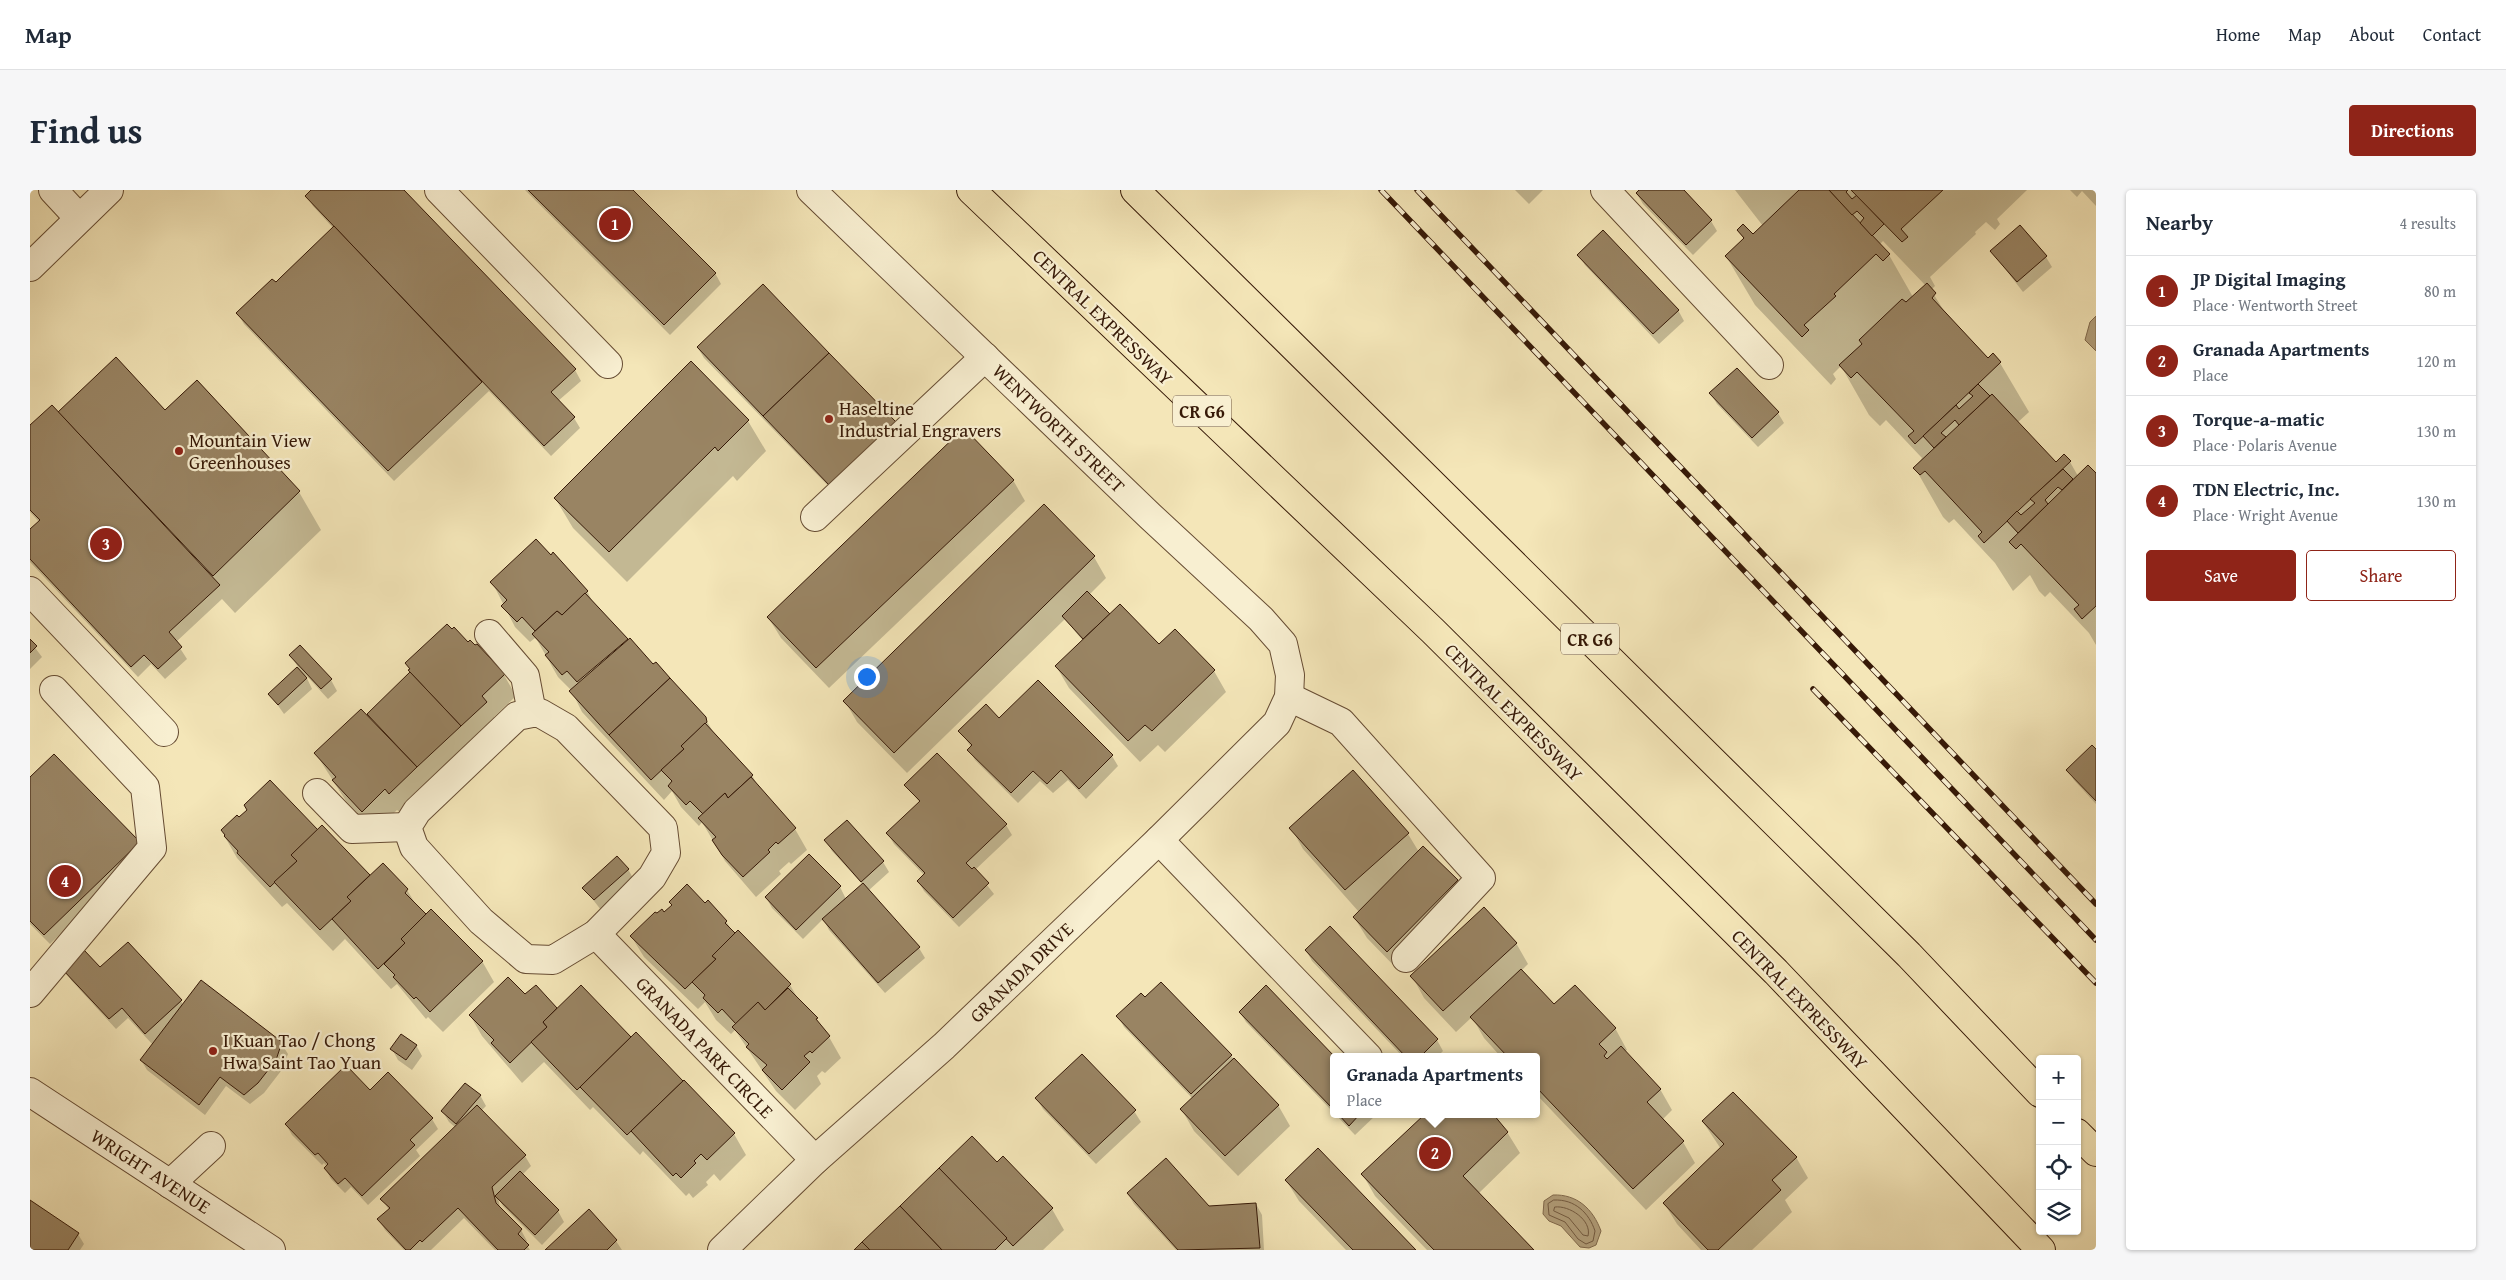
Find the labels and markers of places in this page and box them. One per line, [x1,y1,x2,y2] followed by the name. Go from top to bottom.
[599,205,631,243] pin: 1
[839,394,1001,444] place label: Haseltine Industrial Engravers
[823,413,835,425] marker: Haseltine Industrial Engravers
[189,426,312,476] place label: Mountain View Greenhouses
[173,445,185,457] marker: Mountain View Greenhouses
[90,525,122,563] pin: 3
[49,862,81,900] pin: 4
[223,1026,382,1076] place label: I Kuan Tao / Chong Hwa Saint Tao Yuan
[207,1045,219,1057] marker: I Kuan Tao / Chong Hwa Saint Tao Yuan
[1419,1134,1451,1172] pin: 2

